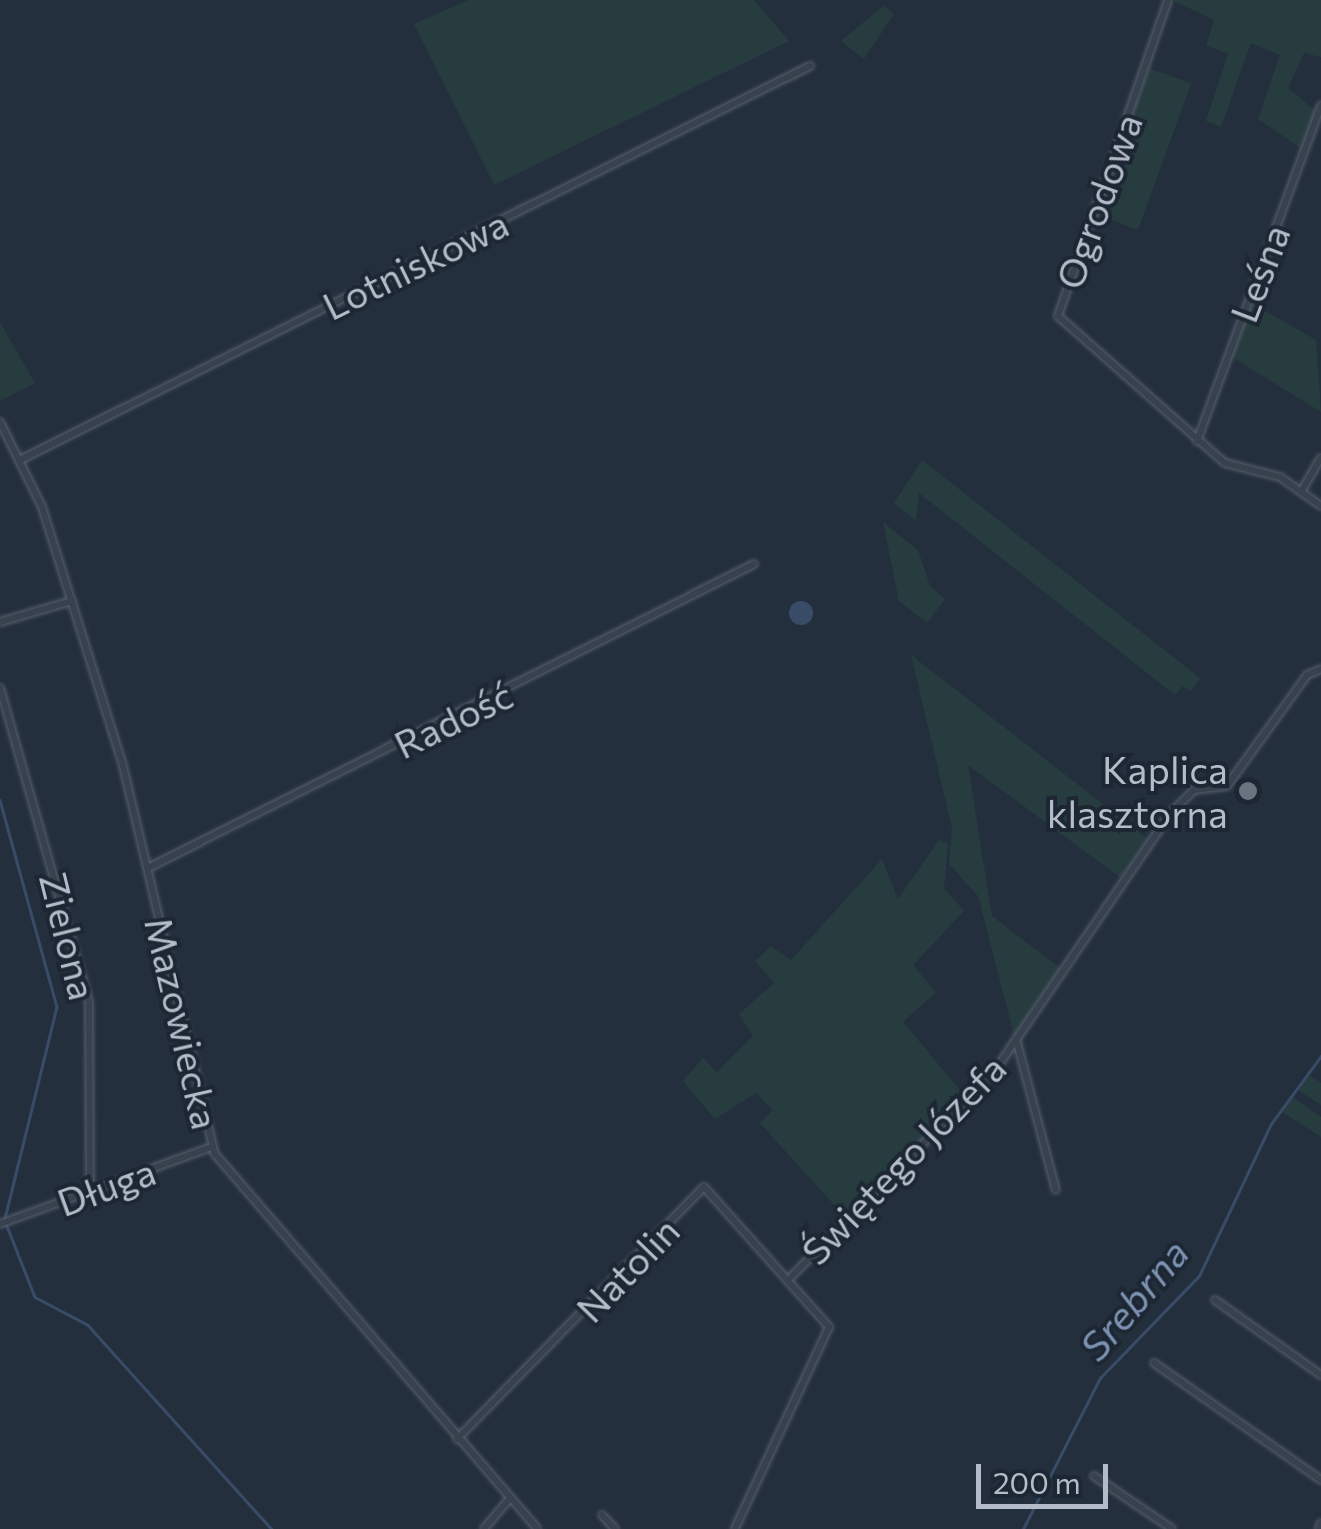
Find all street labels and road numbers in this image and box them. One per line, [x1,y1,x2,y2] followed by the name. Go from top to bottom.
[1045,107,1151,295] street label: Ogrodowa
[315,200,515,328] street label: Lotniskowa
[1220,218,1298,328] street label: Leśna
[387,671,519,767] street label: Radość
[31,868,107,1004] street label: Zielona
[136,913,230,1133] street label: Mazowiecka
[792,1045,1014,1273] street label: Świętego Józefa
[51,1147,161,1225] street label: Długa
[566,1207,688,1331] street label: Natolin

